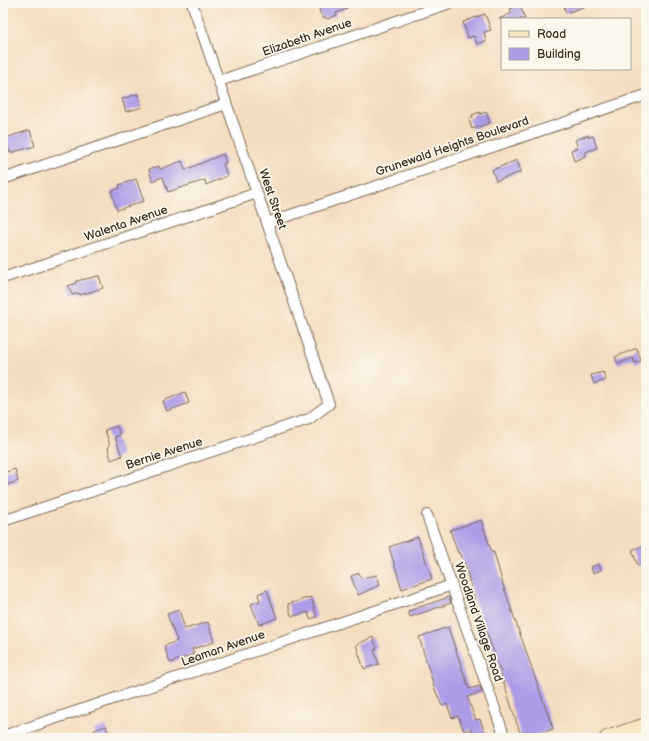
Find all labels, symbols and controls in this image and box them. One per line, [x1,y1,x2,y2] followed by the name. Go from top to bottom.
[261,15,354,60] street label: Elizabeth Avenue
[501,18,631,70] legend
[537,27,566,42] text: Road
[537,47,581,62] text: Building
[374,113,531,180] street label: Grunewald Heights Boulevard
[255,167,290,232] street label: West Street
[83,202,170,245] street label: Walenta Avenue
[124,434,204,473] street label: Bernie Avenue
[451,560,506,684] street label: Woodland Village Road
[179,627,267,670] street label: Leaman Avenue

